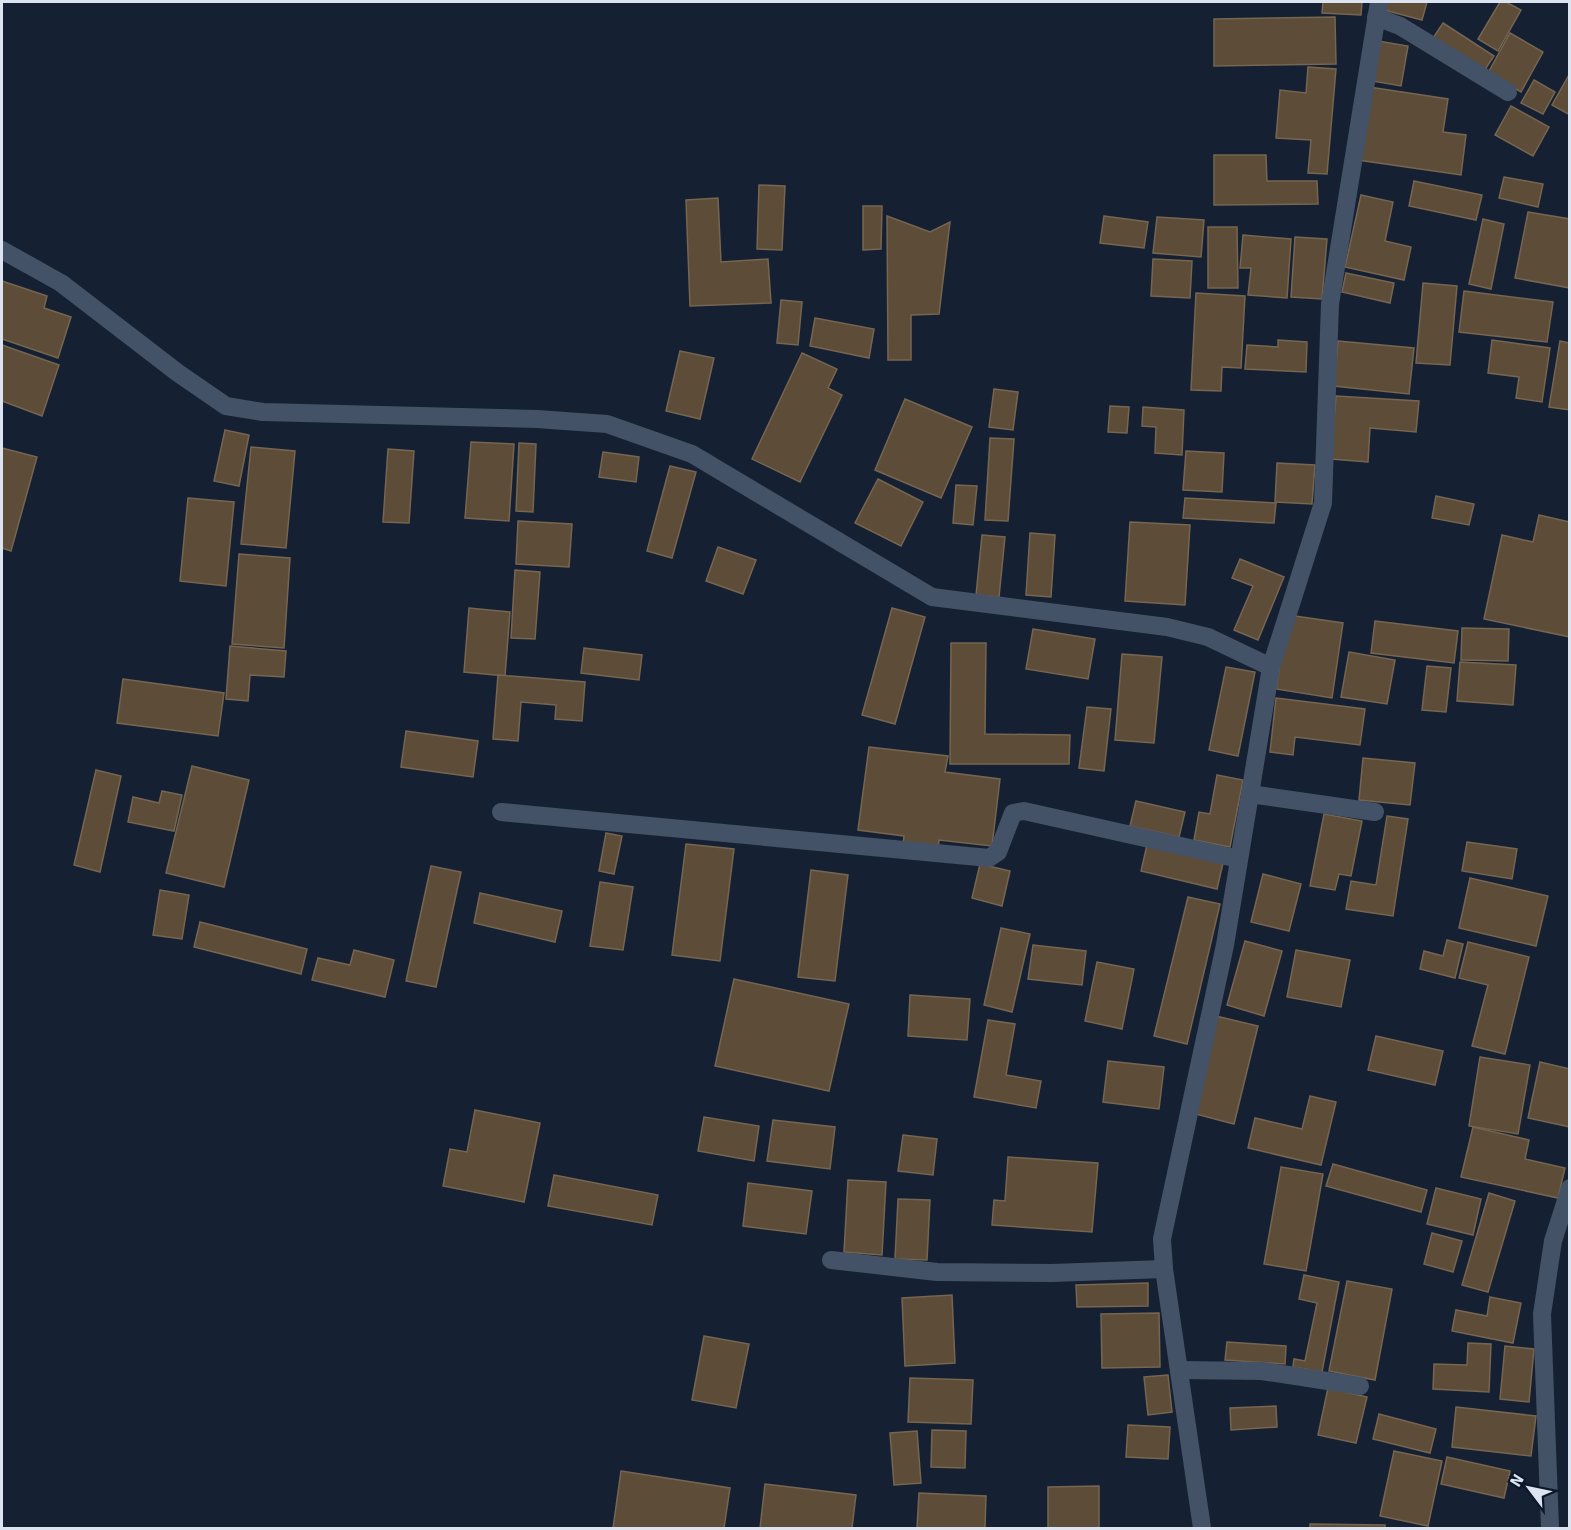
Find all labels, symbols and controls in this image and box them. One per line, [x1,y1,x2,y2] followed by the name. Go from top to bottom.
[1499,1458,1559,1518] north arrow
[1506,1471,1529,1491] text: N

